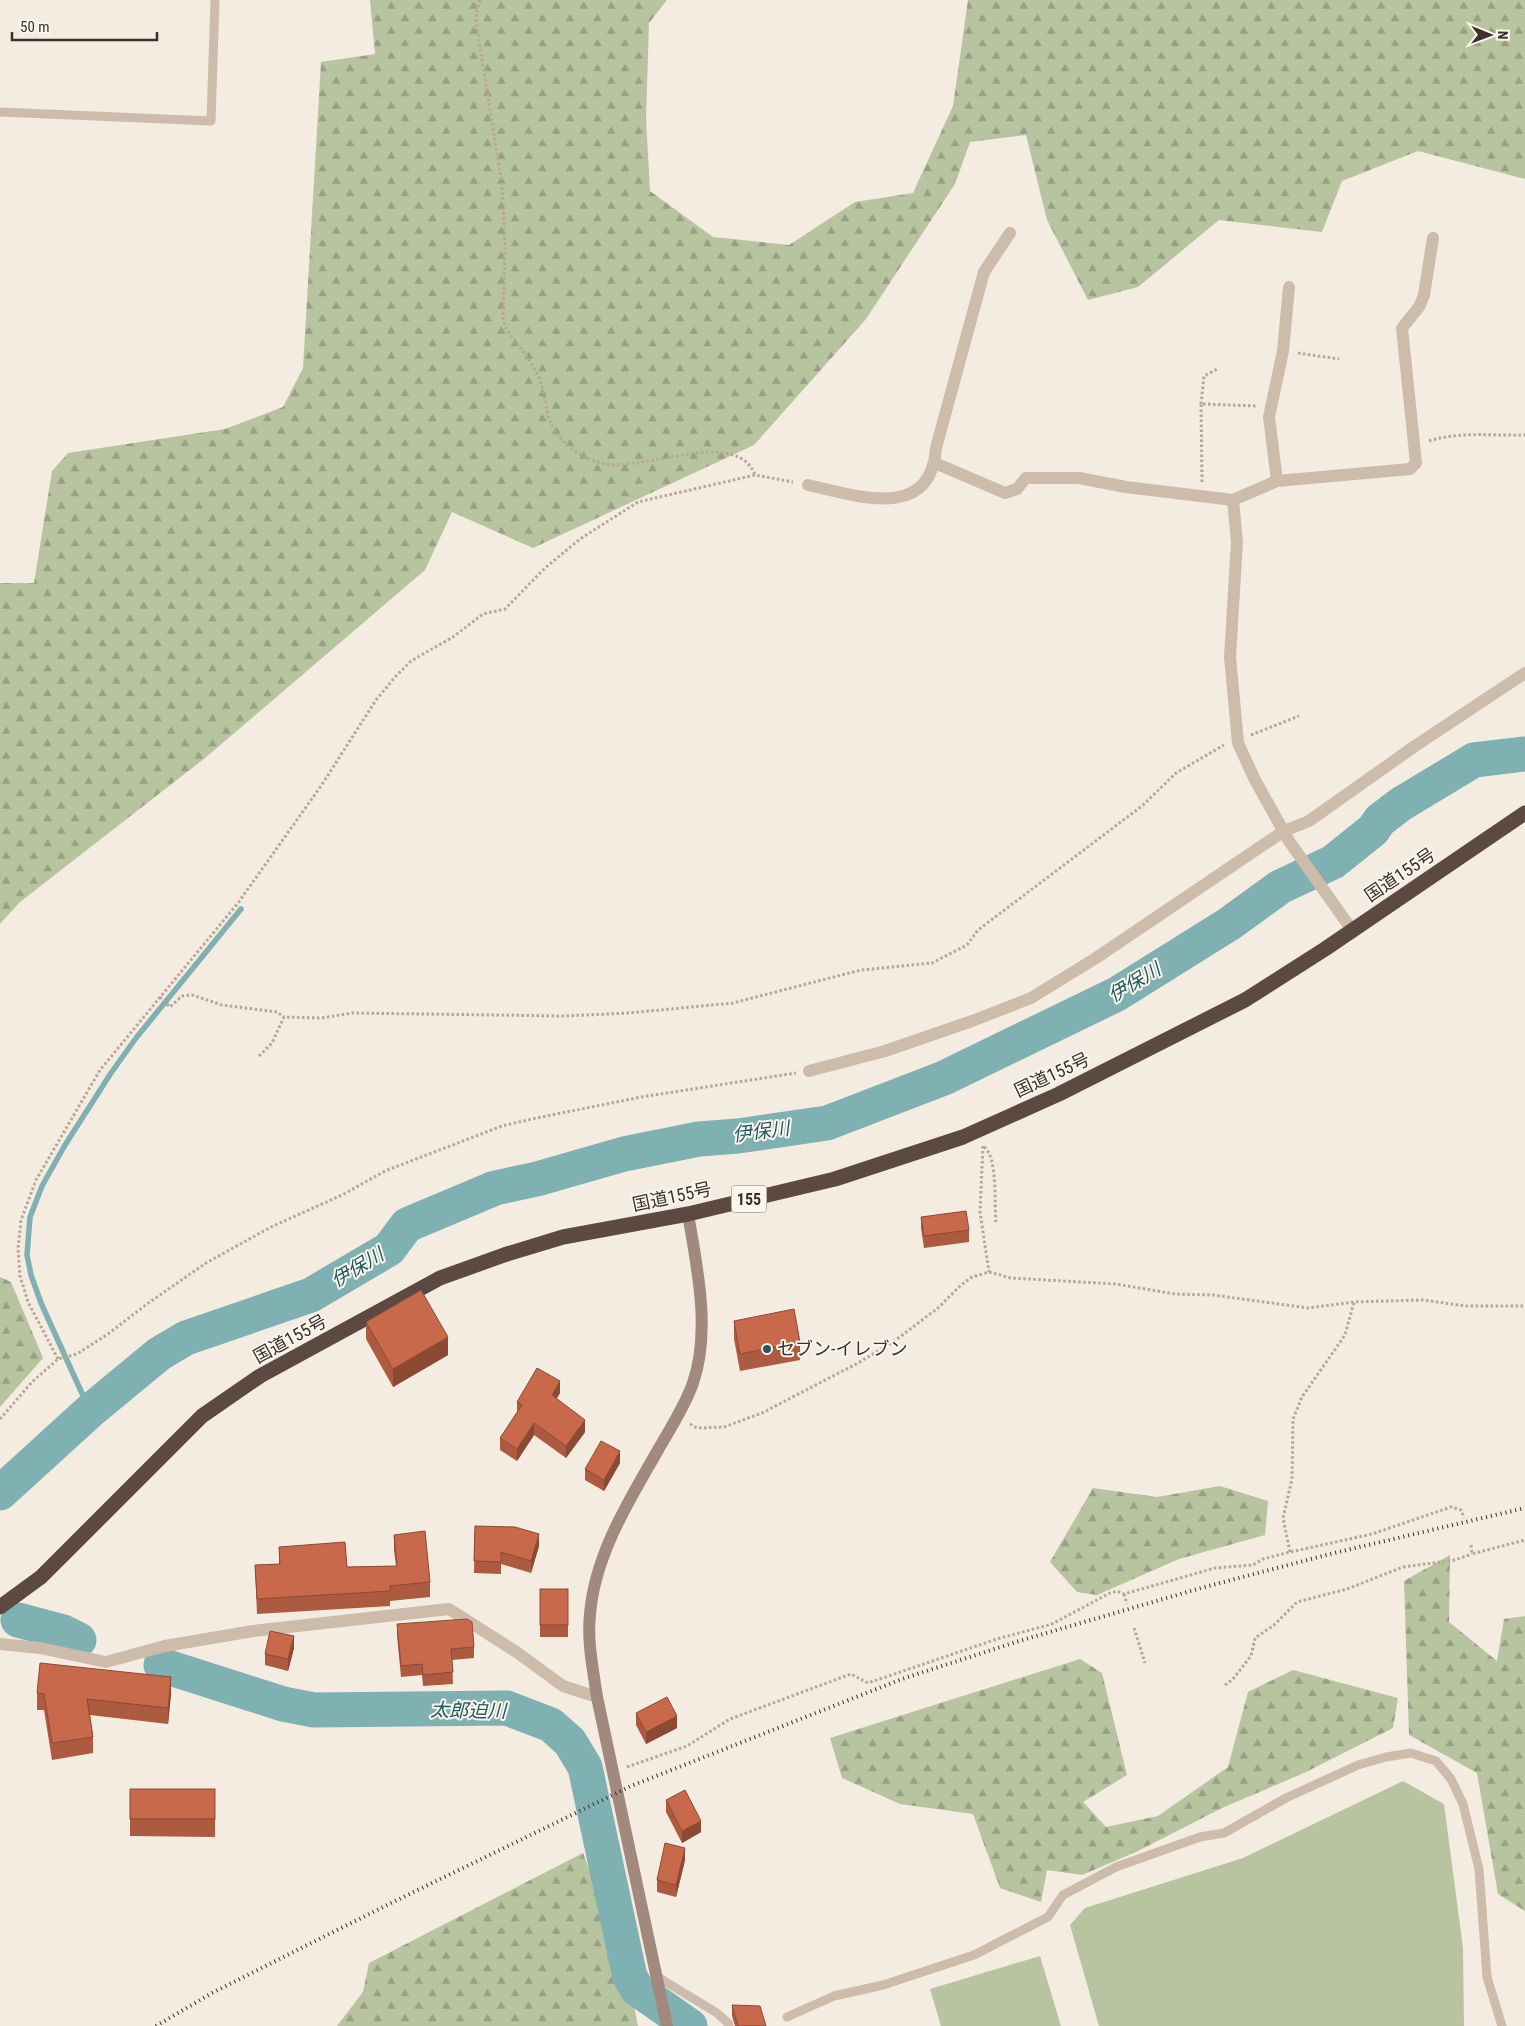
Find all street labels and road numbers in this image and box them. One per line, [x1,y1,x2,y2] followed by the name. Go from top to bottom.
[1360,843,1439,906] street label: 国道155号
[1011,1048,1093,1101] street label: 国道155号
[630,1178,714,1215] street label: 国道155号
[732,1186,766,1212] road number: 155
[249,1310,330,1367] street label: 国道155号

